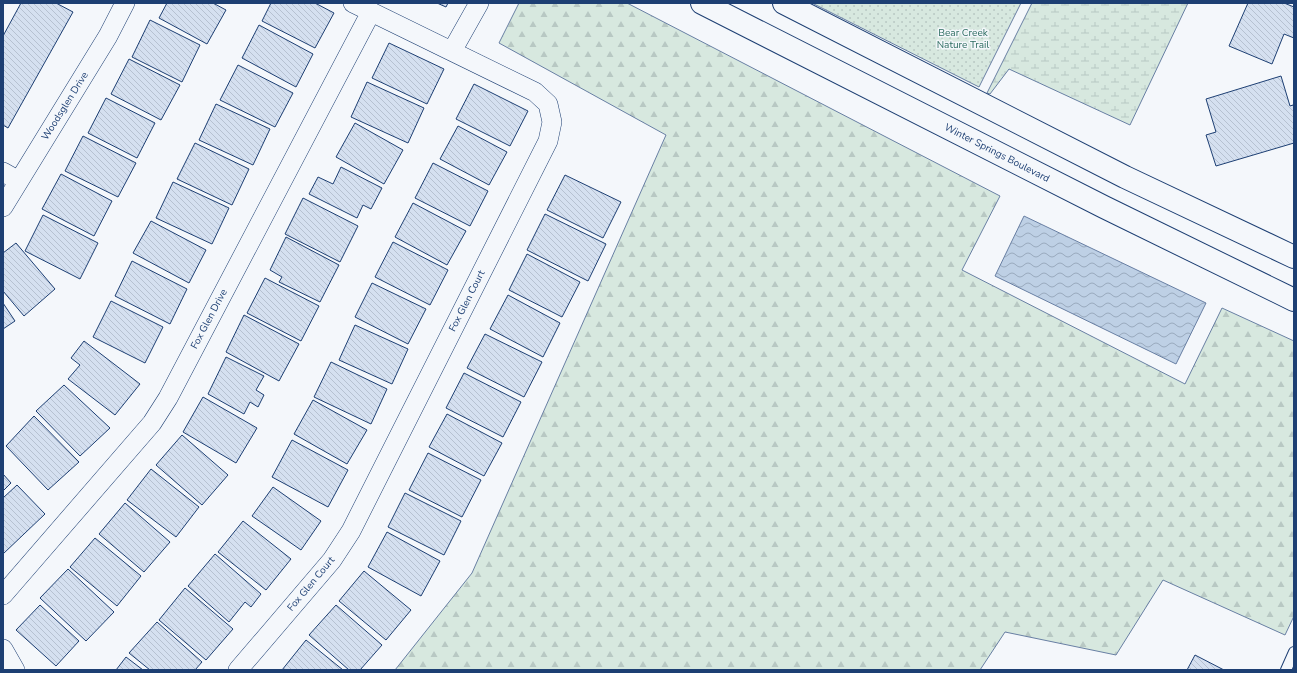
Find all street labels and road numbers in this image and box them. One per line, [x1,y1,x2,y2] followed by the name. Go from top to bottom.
[38,69,92,143] street label: Woodsglen Drive
[942,120,1052,186] street label: Winter Springs Boulevard
[446,267,489,334] street label: Fox Glen Court
[187,287,231,351] street label: Fox Glen Drive
[284,553,338,614] street label: Fox Glen Court

